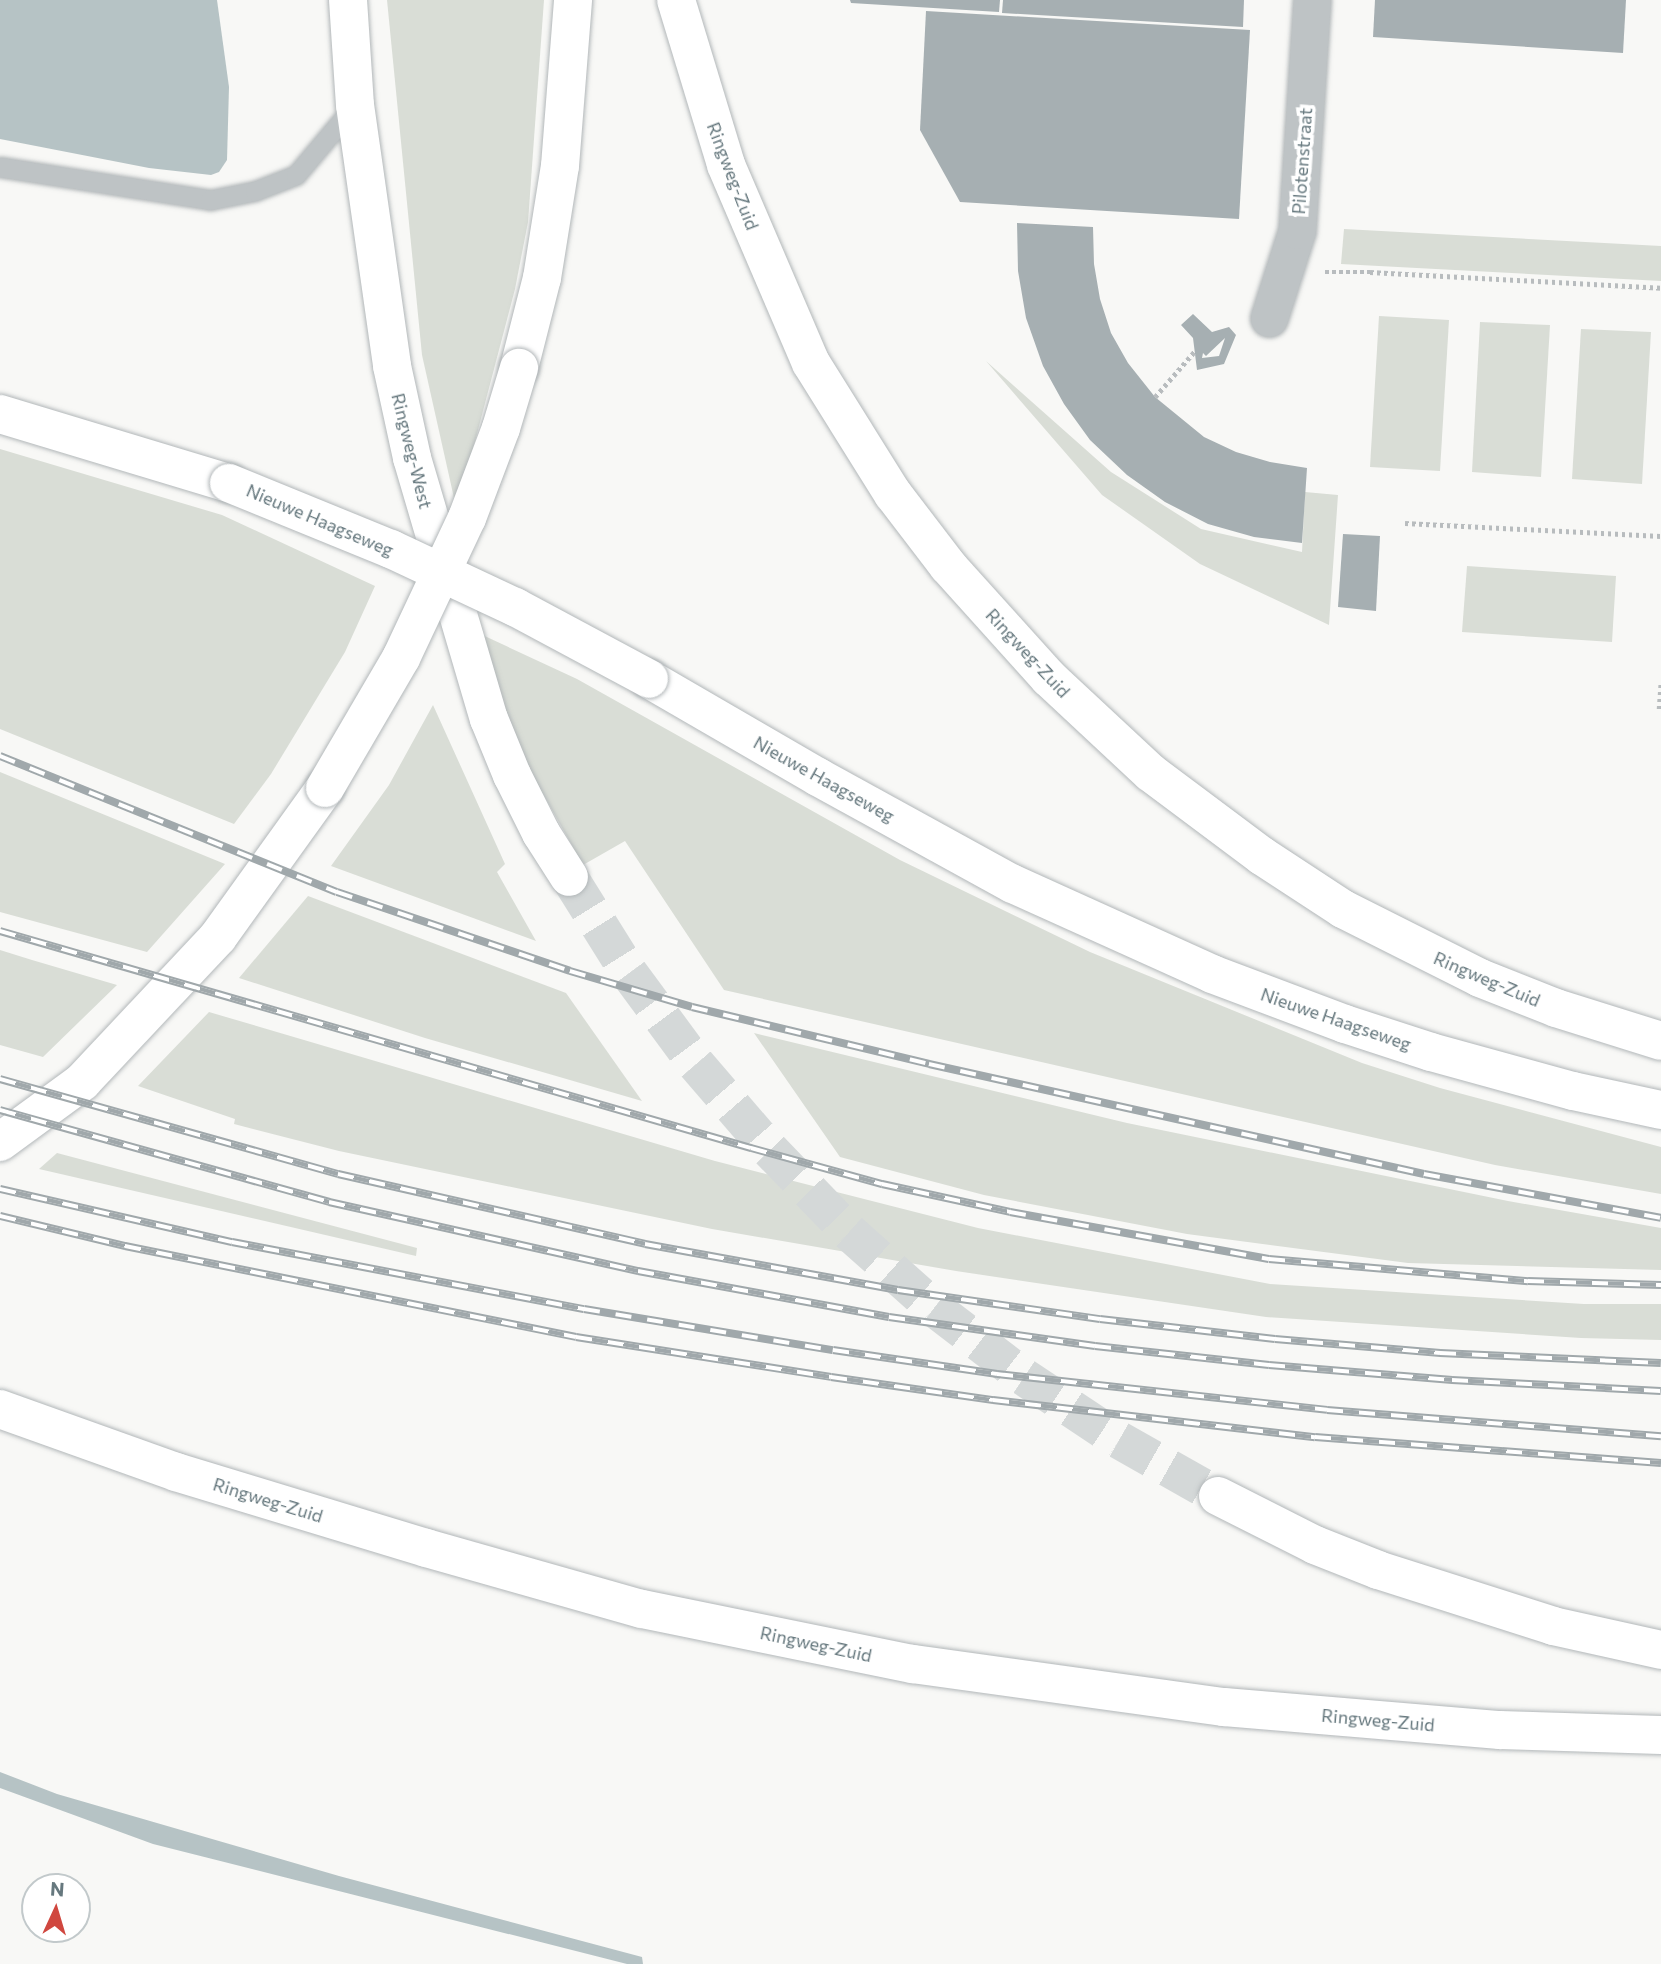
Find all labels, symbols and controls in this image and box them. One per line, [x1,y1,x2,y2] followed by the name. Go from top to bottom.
[1287,107,1317,215] street label: Pilotenstraat
[703,119,763,233] street label: Ringweg-Zuid
[387,391,437,511] street label: Ringweg-West
[243,479,397,561] street label: Nieuwe Haagseweg
[981,604,1075,702] street label: Ringweg-Zuid
[750,731,898,827] street label: Nieuwe Haagseweg
[1430,947,1544,1011] street label: Ringweg-Zuid
[1258,983,1414,1055] street label: Nieuwe Haagseweg
[210,1473,326,1527] street label: Ringweg-Zuid
[758,1622,874,1666] street label: Ringweg-Zuid
[1320,1704,1436,1736] street label: Ringweg-Zuid
[21,1873,91,1943] north arrow
[49,1877,65,1901] text: N

